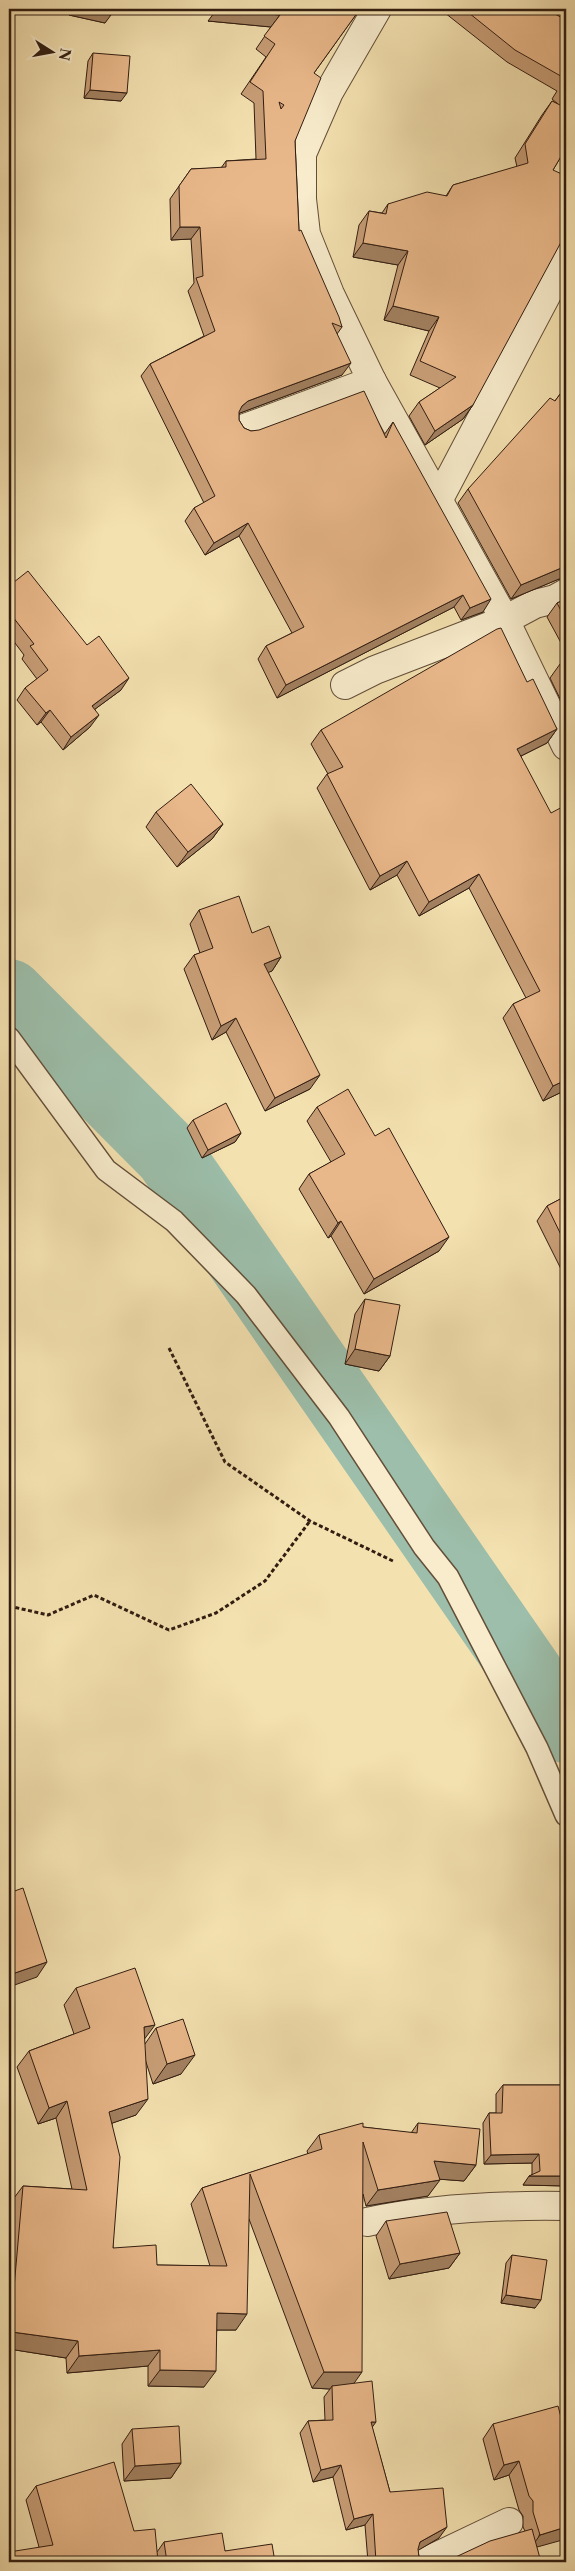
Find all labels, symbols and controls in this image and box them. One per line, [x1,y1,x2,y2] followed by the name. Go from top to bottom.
[28,28,78,78] north arrow
[55,47,75,62] text: N

